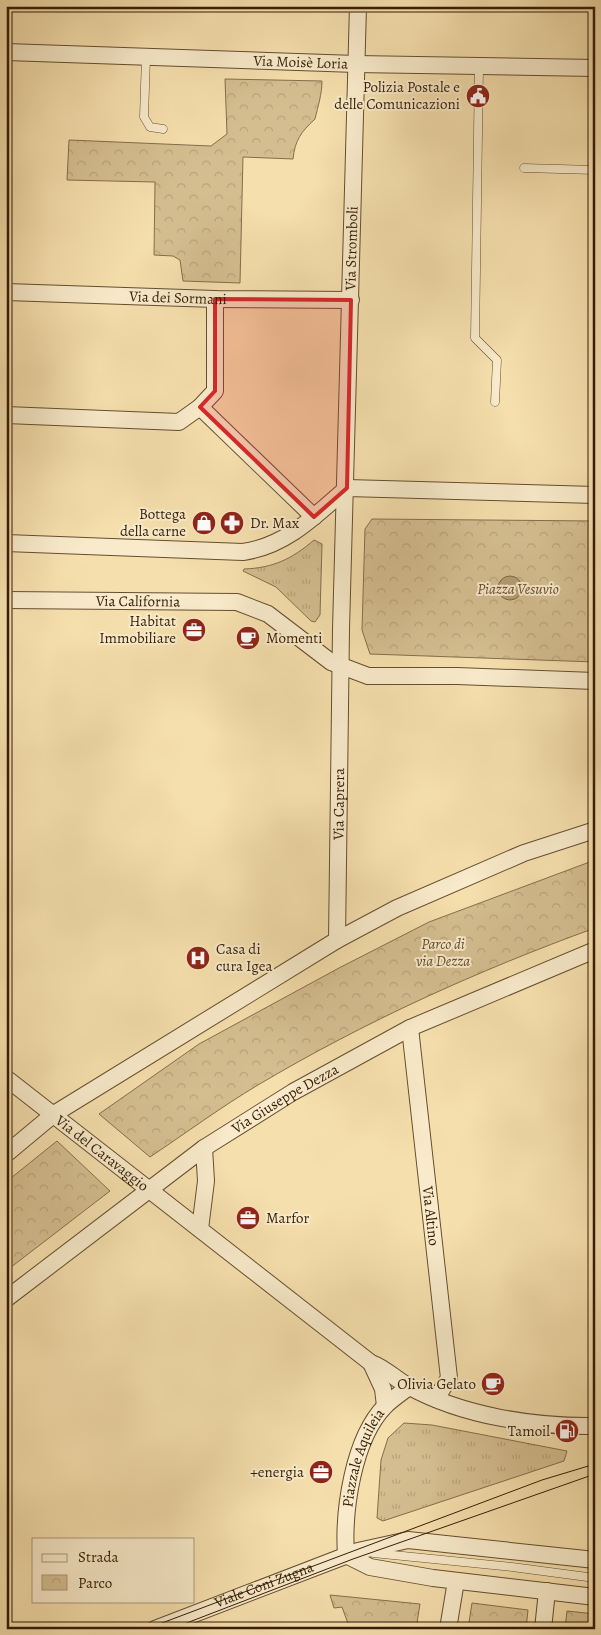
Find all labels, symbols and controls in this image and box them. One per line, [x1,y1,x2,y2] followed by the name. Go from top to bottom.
[252,50,349,74] street label: Via Moisè Loria
[334,77,460,114] place label: Polizia Postale e delle Comunicazioni
[465,83,491,109] public building icon: Polizia Postale e delle Comunicazioni
[340,206,363,292] street label: Via Stromboli
[128,286,227,309] street label: Via dei Sormani
[120,504,186,541] place label: Bottega della carne
[191,510,217,536] shop icon: Bottega della carne
[219,510,245,536] pharmacy icon: Dr. Max
[250,513,299,533] place label: Dr. Max
[477,579,559,599] park label: Piazza Vesuvio
[95,591,180,612] street label: Via California
[99,611,176,648] place label: Habitat Immobiliare
[181,617,207,643] office icon: Habitat Immobiliare
[235,625,261,651] cafe icon: Momenti
[266,628,322,648] place label: Momenti
[328,768,349,841] street label: Via Caprera
[416,934,470,971] park label: Parco di via Dezza
[216,939,272,976] place label: Casa di cura Igea
[185,945,211,971] hospital icon: Casa di cura Igea
[227,1059,342,1139] street label: Via Giuseppe Dezza
[51,1110,153,1196] street label: Via del Caravaggio
[418,1184,444,1247] street label: Via Altino
[235,1205,261,1231] office icon: Marfor
[266,1208,309,1228] place label: Marfor
[480,1371,506,1397] cafe icon: Olivia Gelato
[397,1374,476,1394] place label: Olivia Gelato
[337,1404,389,1508] street label: Piazzale Aquileia
[554,1418,580,1444] fuel station icon: Tamoil
[508,1421,550,1441] place label: Tamoil
[308,1459,334,1485] office icon: +energia
[250,1462,304,1482] place label: +energia
[32,1538,195,1602] legend
[78,1547,119,1567] text: Strada
[211,1557,316,1613] street label: Viale Coni Zugna
[78,1573,112,1593] text: Parco

